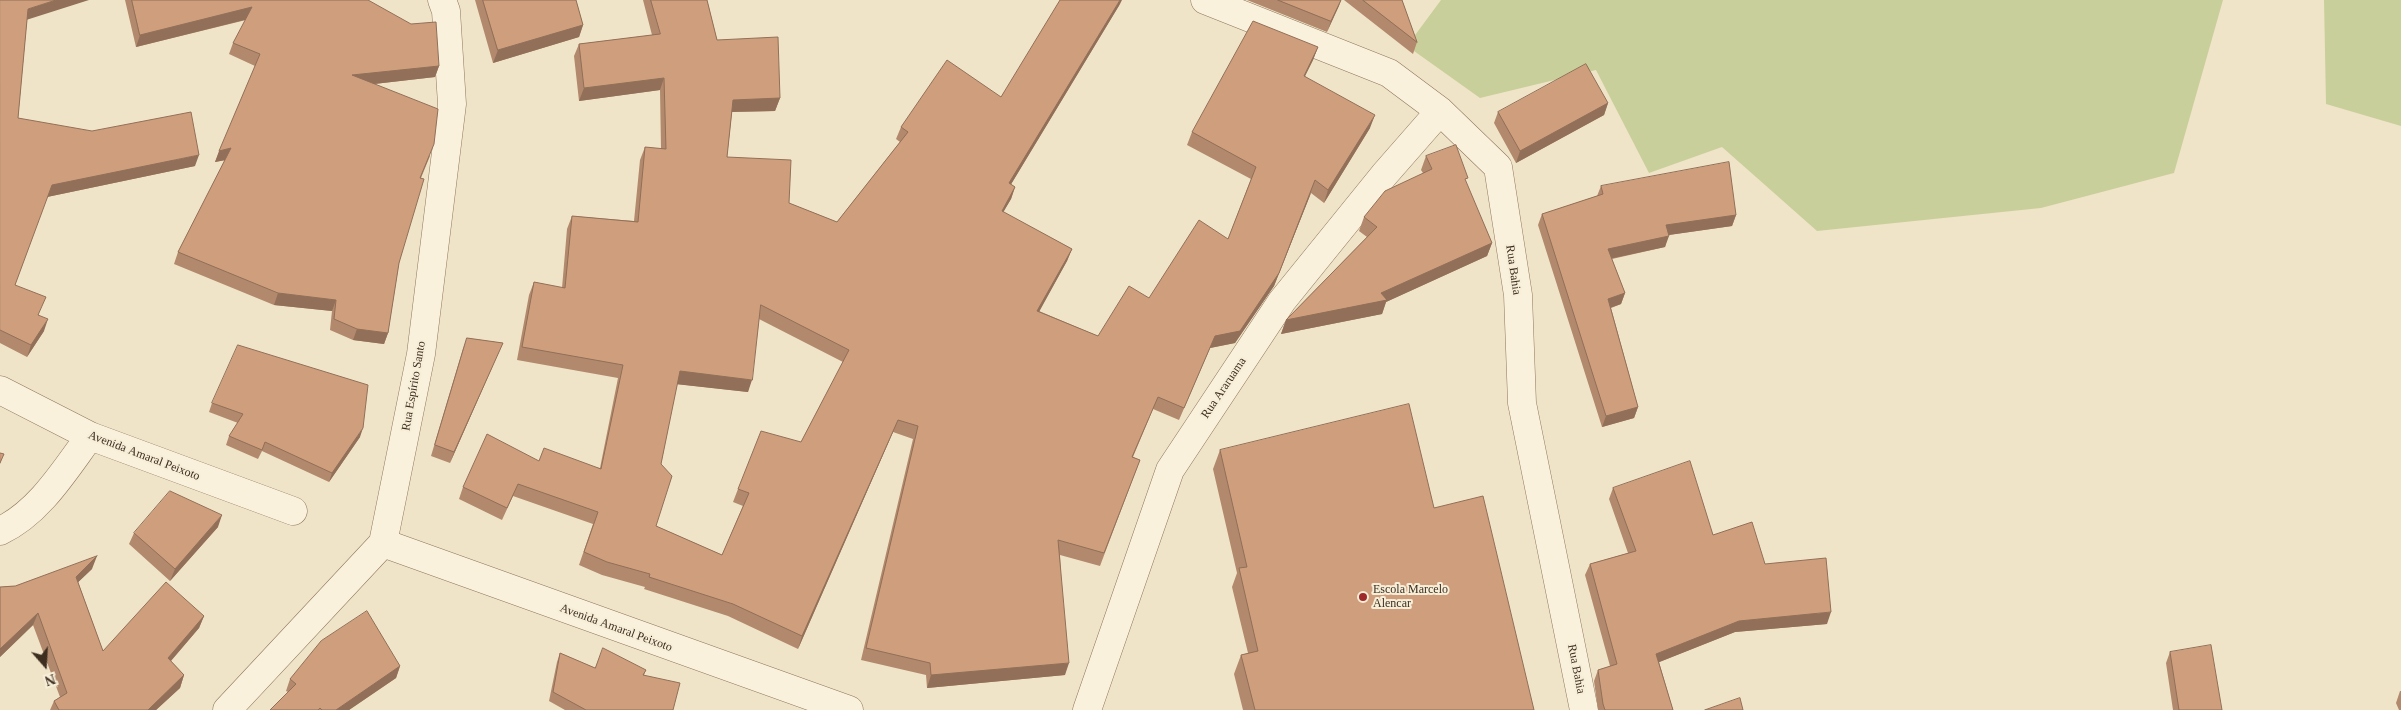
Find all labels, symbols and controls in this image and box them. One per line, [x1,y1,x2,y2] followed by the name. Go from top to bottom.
[1502,244,1524,296] street label: Rua Bahia
[399,340,429,432] street label: Rua Espírito Santo
[1198,355,1250,421] street label: Rua Araruama
[86,428,202,484] street label: Avenida Amaral Peixoto
[1373,583,1448,611] place label: Escola Marcelo Alencar
[1357,591,1369,603] marker: Escola Marcelo Alencar
[558,601,674,655] street label: Avenida Amaral Peixoto
[20,640,70,690] north arrow
[1564,643,1588,695] street label: Rua Bahia
[43,671,57,688] text: N

